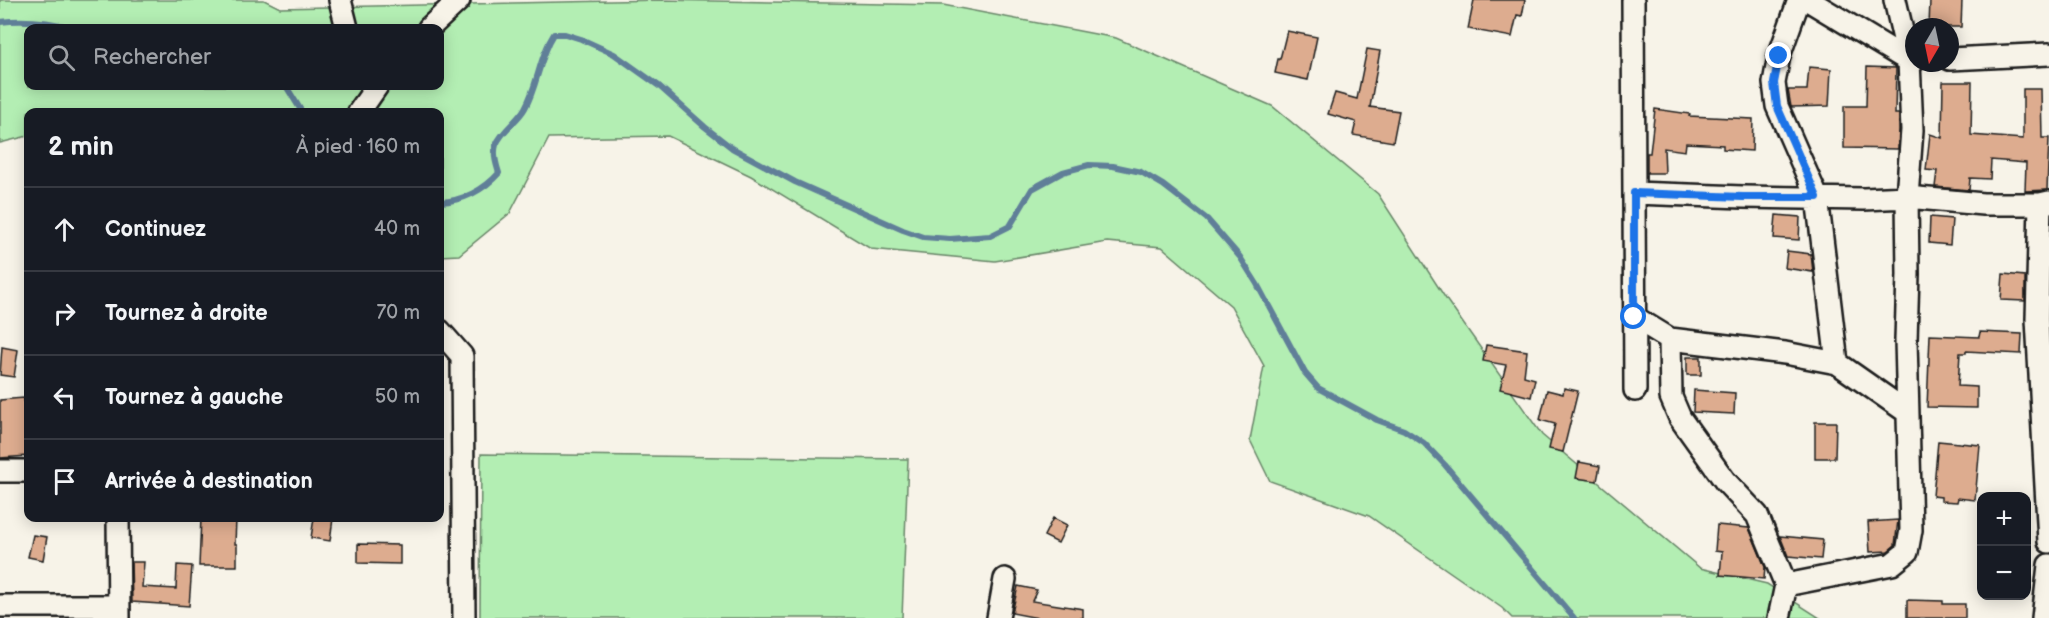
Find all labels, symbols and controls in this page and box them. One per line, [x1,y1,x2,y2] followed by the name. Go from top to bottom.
[1905,18,1959,72] north arrow
[24,24,444,90] search box
[45,41,78,74] icon: search
[1765,42,1791,68] route end
[93,44,211,71] text: Rechercher
[48,132,114,163] text: 2 min
[296,135,420,159] text: À pied · 160 m
[48,213,81,246] icon: ahead
[105,216,206,243] text: Continuez
[374,217,420,241] text: 40 m
[48,297,81,330] icon: right
[105,300,268,327] text: Tournez à droite
[376,301,420,325] text: 70 m
[1620,303,1646,329] route start
[48,381,81,414] icon: left
[105,384,283,411] text: Tournez à gauche
[375,385,420,409] text: 50 m
[48,465,81,498] icon: arrive
[105,468,313,495] text: Arrivée à destination
[1977,492,2031,600] map controls
[1977,492,2031,546] button: +
[1977,546,2031,600] button: −

